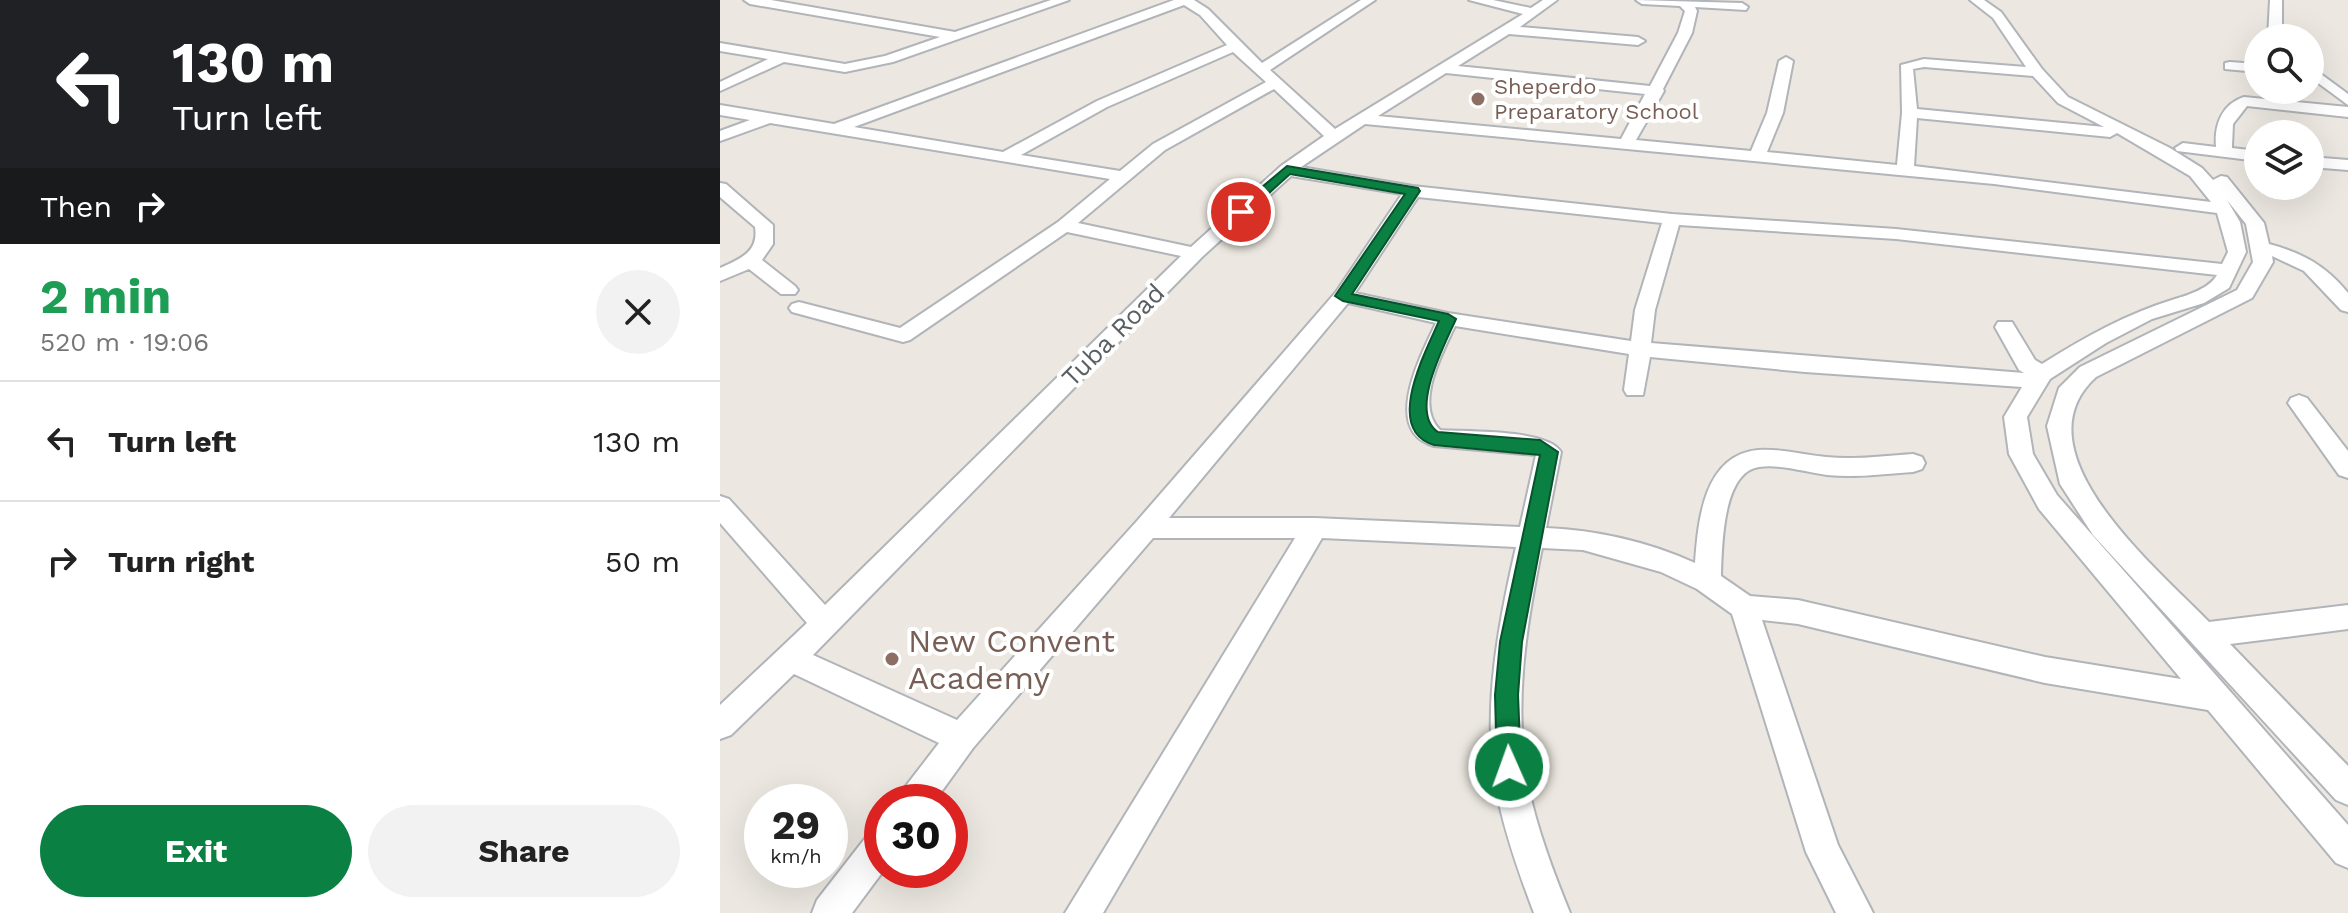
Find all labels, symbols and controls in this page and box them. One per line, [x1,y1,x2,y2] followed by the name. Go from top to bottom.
[2244,24,2324,200] map controls
[2244,24,2324,104] button: search
[172,30,334,96] text: 130 m
[40,32,144,136] icon: left
[1494,74,1699,124] place label: Sheperdo Preparatory School
[1469,90,1487,108] marker: Sheperdo Preparatory School
[172,97,322,139] text: Turn left
[2244,120,2324,200] button: layers
[1207,178,1275,246] pin
[128,184,172,228] icon: right
[40,189,112,224] text: Then
[1219,190,1263,234] icon: arrive
[40,268,171,325] text: 2 min
[596,270,680,354] button: close
[1055,277,1171,393] street label: Tuba Road
[40,327,209,357] text: 520 m · 19:06
[40,419,84,463] icon: left
[108,424,236,459] text: Turn left
[593,424,680,459] text: 130 m
[40,539,84,583] icon: right
[108,544,254,579] text: Turn right
[605,544,680,579] text: 50 m
[908,622,1115,697] place label: New Convent Academy
[883,650,901,668] marker: New Convent Academy
[1467,725,1551,809] position arrow
[864,784,968,888] speed limit sign: 30
[772,802,820,849] text: 29
[40,805,352,897] button: Exit
[368,805,680,897] button: Share
[770,844,822,868] text: km/h

